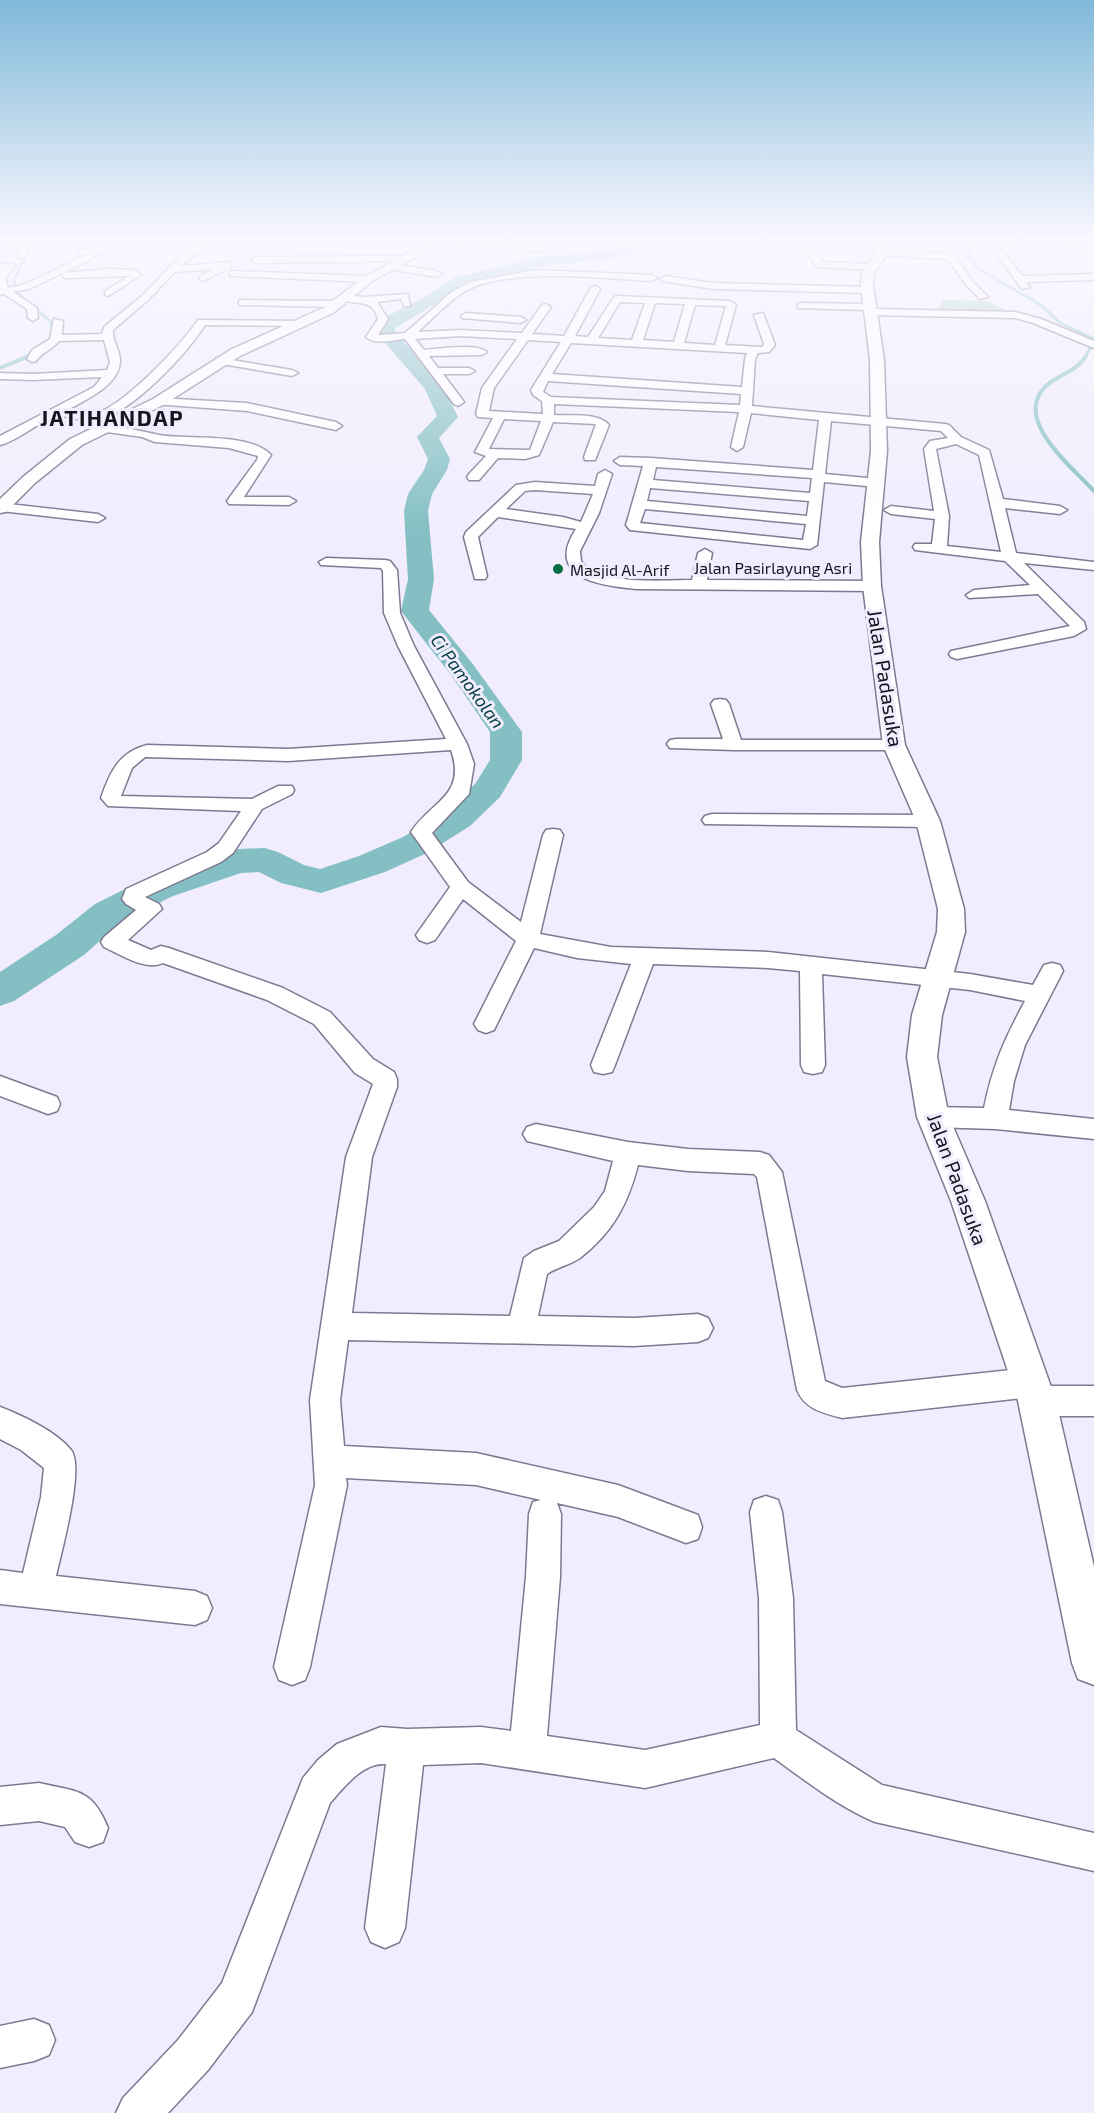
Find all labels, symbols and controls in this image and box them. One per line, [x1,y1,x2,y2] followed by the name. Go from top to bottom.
[40,404,184,430] district label: JATIHANDAP
[694,558,852,577] street label: Jalan Pasirlayung Asri
[570,560,670,580] place label: Masjid Al-Arif
[551,562,565,576] marker: Masjid Al-Arif
[863,608,909,748] street label: Jalan Padasuka
[427,630,509,732] water label: Ci Pamokolan
[923,1110,993,1248] street label: Jalan Padasuka

